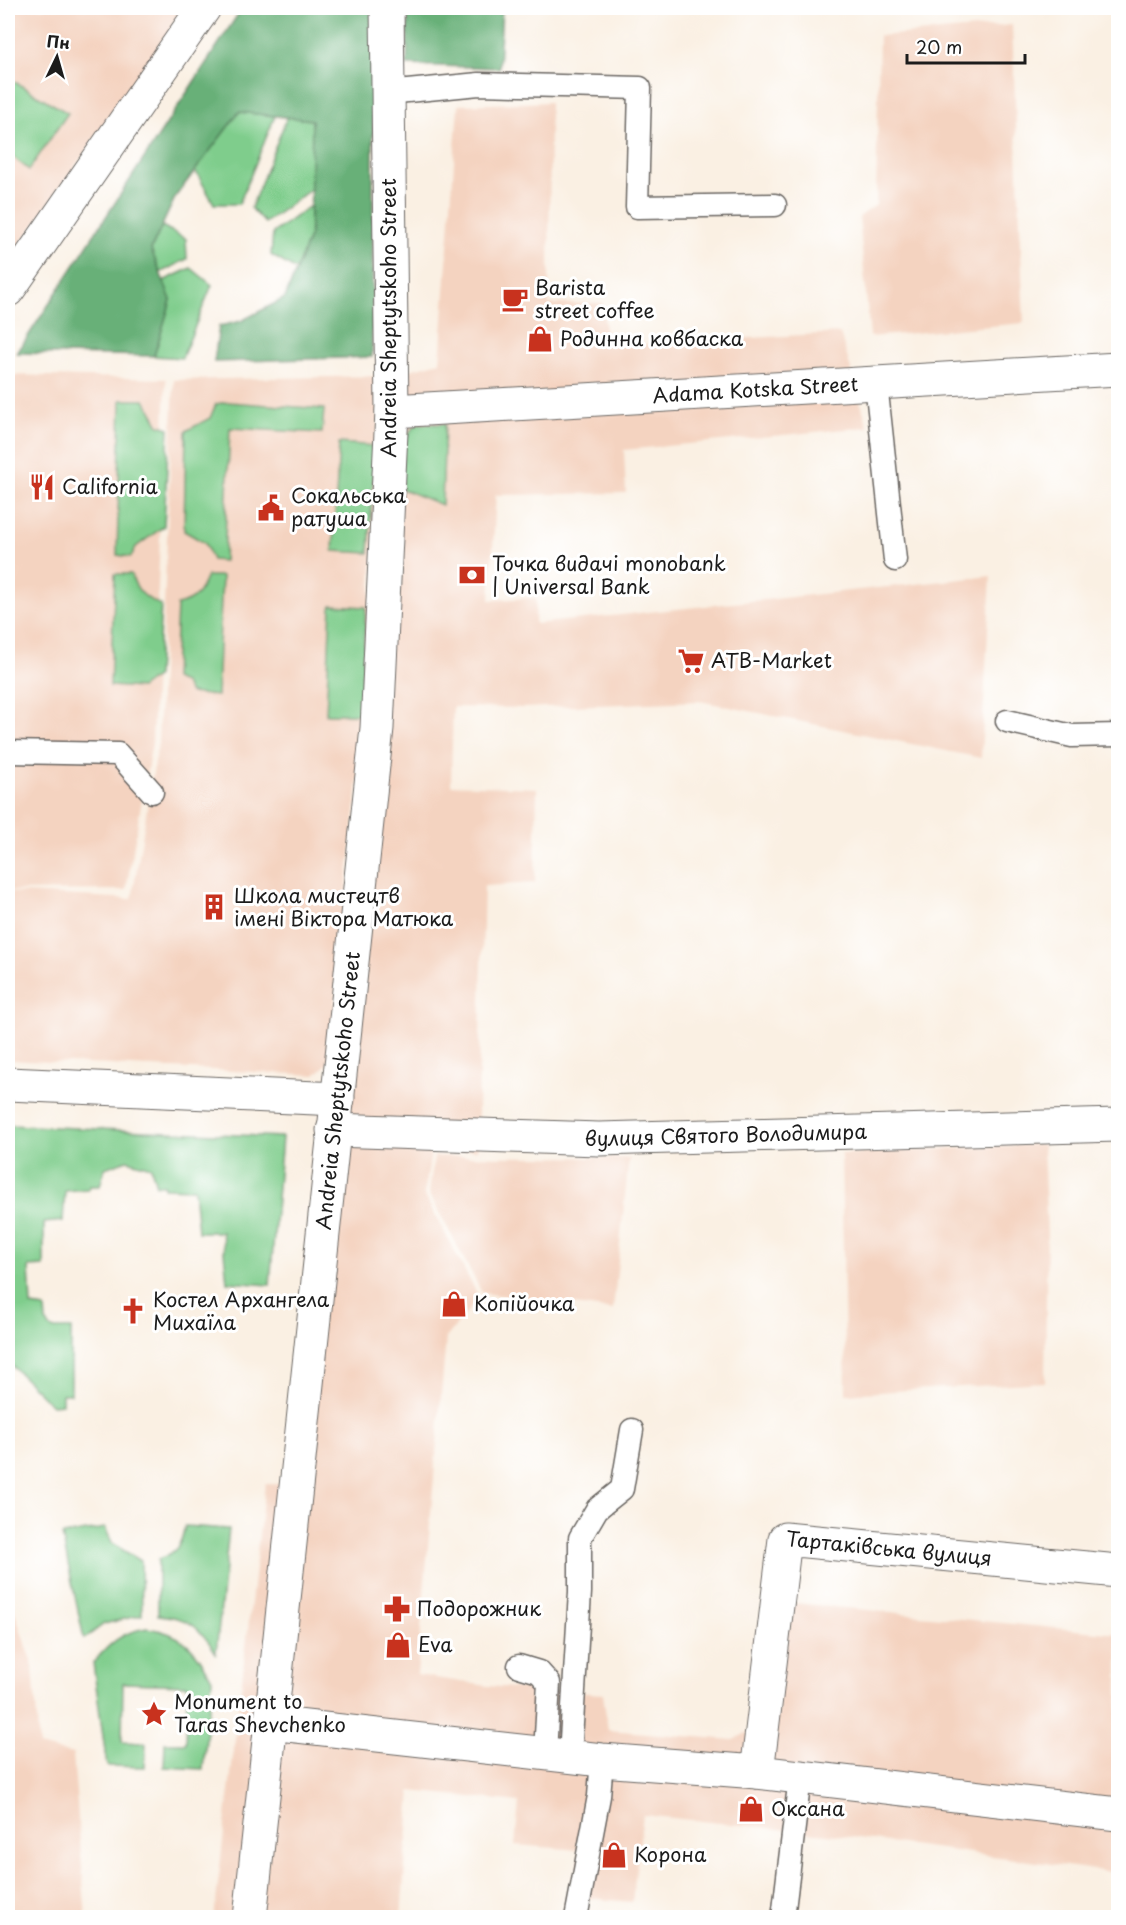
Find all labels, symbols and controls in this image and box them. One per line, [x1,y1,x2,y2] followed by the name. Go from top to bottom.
[27,27,87,87] north arrow
[907,27,1026,65] scale bar
[46,28,71,54] text: Пн
[916,33,962,60] text: 20 m
[373,178,403,458] street label: Andreia Sheptytskoho Street
[535,272,655,325] place label: Barista street coffee
[500,284,530,314] cafe icon: Barista street coffee
[560,323,744,353] place label: Родинна ковбаска
[525,324,555,354] shop icon: Родинна ковбаска
[652,368,859,410] street label: Adama Kotska Street
[62,471,158,501] place label: California
[27,472,57,502] restaurant icon: California
[291,480,406,533] place label: Сокальська ратуша
[256,493,286,523] public building icon: Сокальська ратуша
[492,548,726,601] place label: Точка видачі monobank | Universal Bank
[457,560,487,590] bank icon: Точка видачі monobank | Universal Bank
[711,645,832,675] place label: ATB-Market
[676,646,706,676] supermarket icon: ATB-Market
[234,880,454,933] place label: Школа мистецтв імені Віктора Матюка
[199,892,229,922] building icon: Школа мистецтв імені Віктора Матюка
[308,950,367,1231] street label: Andreia Sheptytskoho Street
[584,1116,868,1153] street label: вулиця Святого Володимира
[153,1284,330,1337] place label: Костел Архангела Михаїла
[474,1288,575,1318] place label: Копійочка
[439,1289,469,1319] shop icon: Копійочка
[118,1296,148,1326] church icon: Костел Архангела Михаїла
[785,1523,993,1573] street label: Тартаківська вулиця
[417,1593,541,1623] place label: Подорожник
[382,1594,412,1624] pharmacy icon: Подорожник
[418,1629,453,1659] place label: Eva
[383,1630,413,1660] shop icon: Eva
[174,1686,346,1739] place label: Monument to Taras Shevchenko
[139,1699,169,1729] place icon: Monument to Taras Shevchenko
[771,1793,845,1823] place label: Оксана
[736,1794,766,1824] shop icon: Оксана
[634,1839,707,1869] place label: Корона
[599,1840,629,1870] shop icon: Корона

